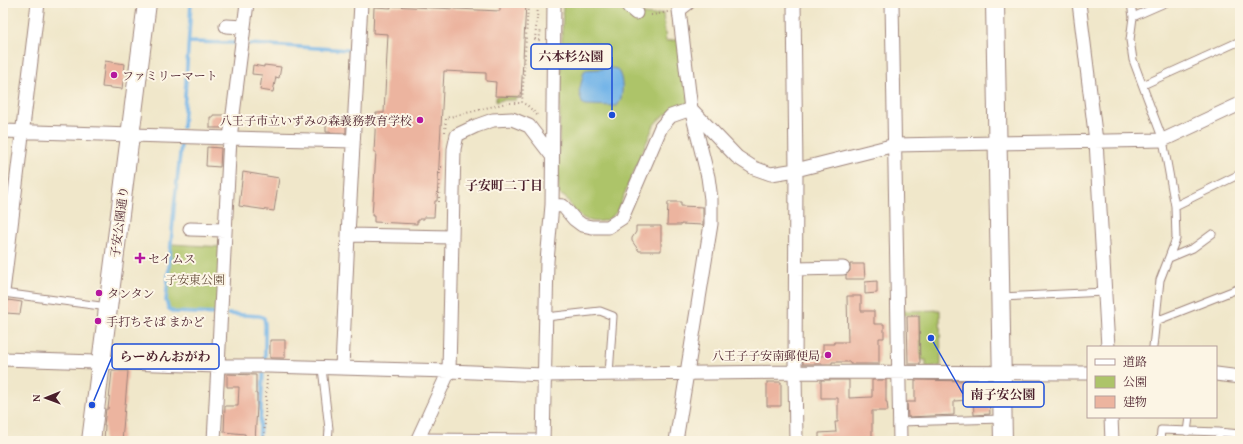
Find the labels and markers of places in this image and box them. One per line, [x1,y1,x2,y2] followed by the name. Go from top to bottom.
[531,44,612,69] callout: 六本杉公園
[122,67,218,84] place label: ファミリーマート
[109,70,119,80] marker: ファミリーマート
[220,112,412,129] place label: 八王子市立いずみの森義務教育学校
[415,115,425,125] marker: 八王子市立いずみの森義務教育学校
[148,250,196,267] place label: セイムス
[135,253,145,263] marker: セイムス
[107,285,155,302] place label: タンタン
[94,288,104,298] marker: タンタン
[106,313,205,330] place label: 手打ちそば まかど
[93,316,103,326] marker: 手打ちそば まかど
[112,344,219,369] callout: らーめんおがわ
[712,347,820,364] place label: 八王子子安南郵便局
[823,350,833,360] marker: 八王子子安南郵便局
[963,382,1044,407] callout: 南子安公園

